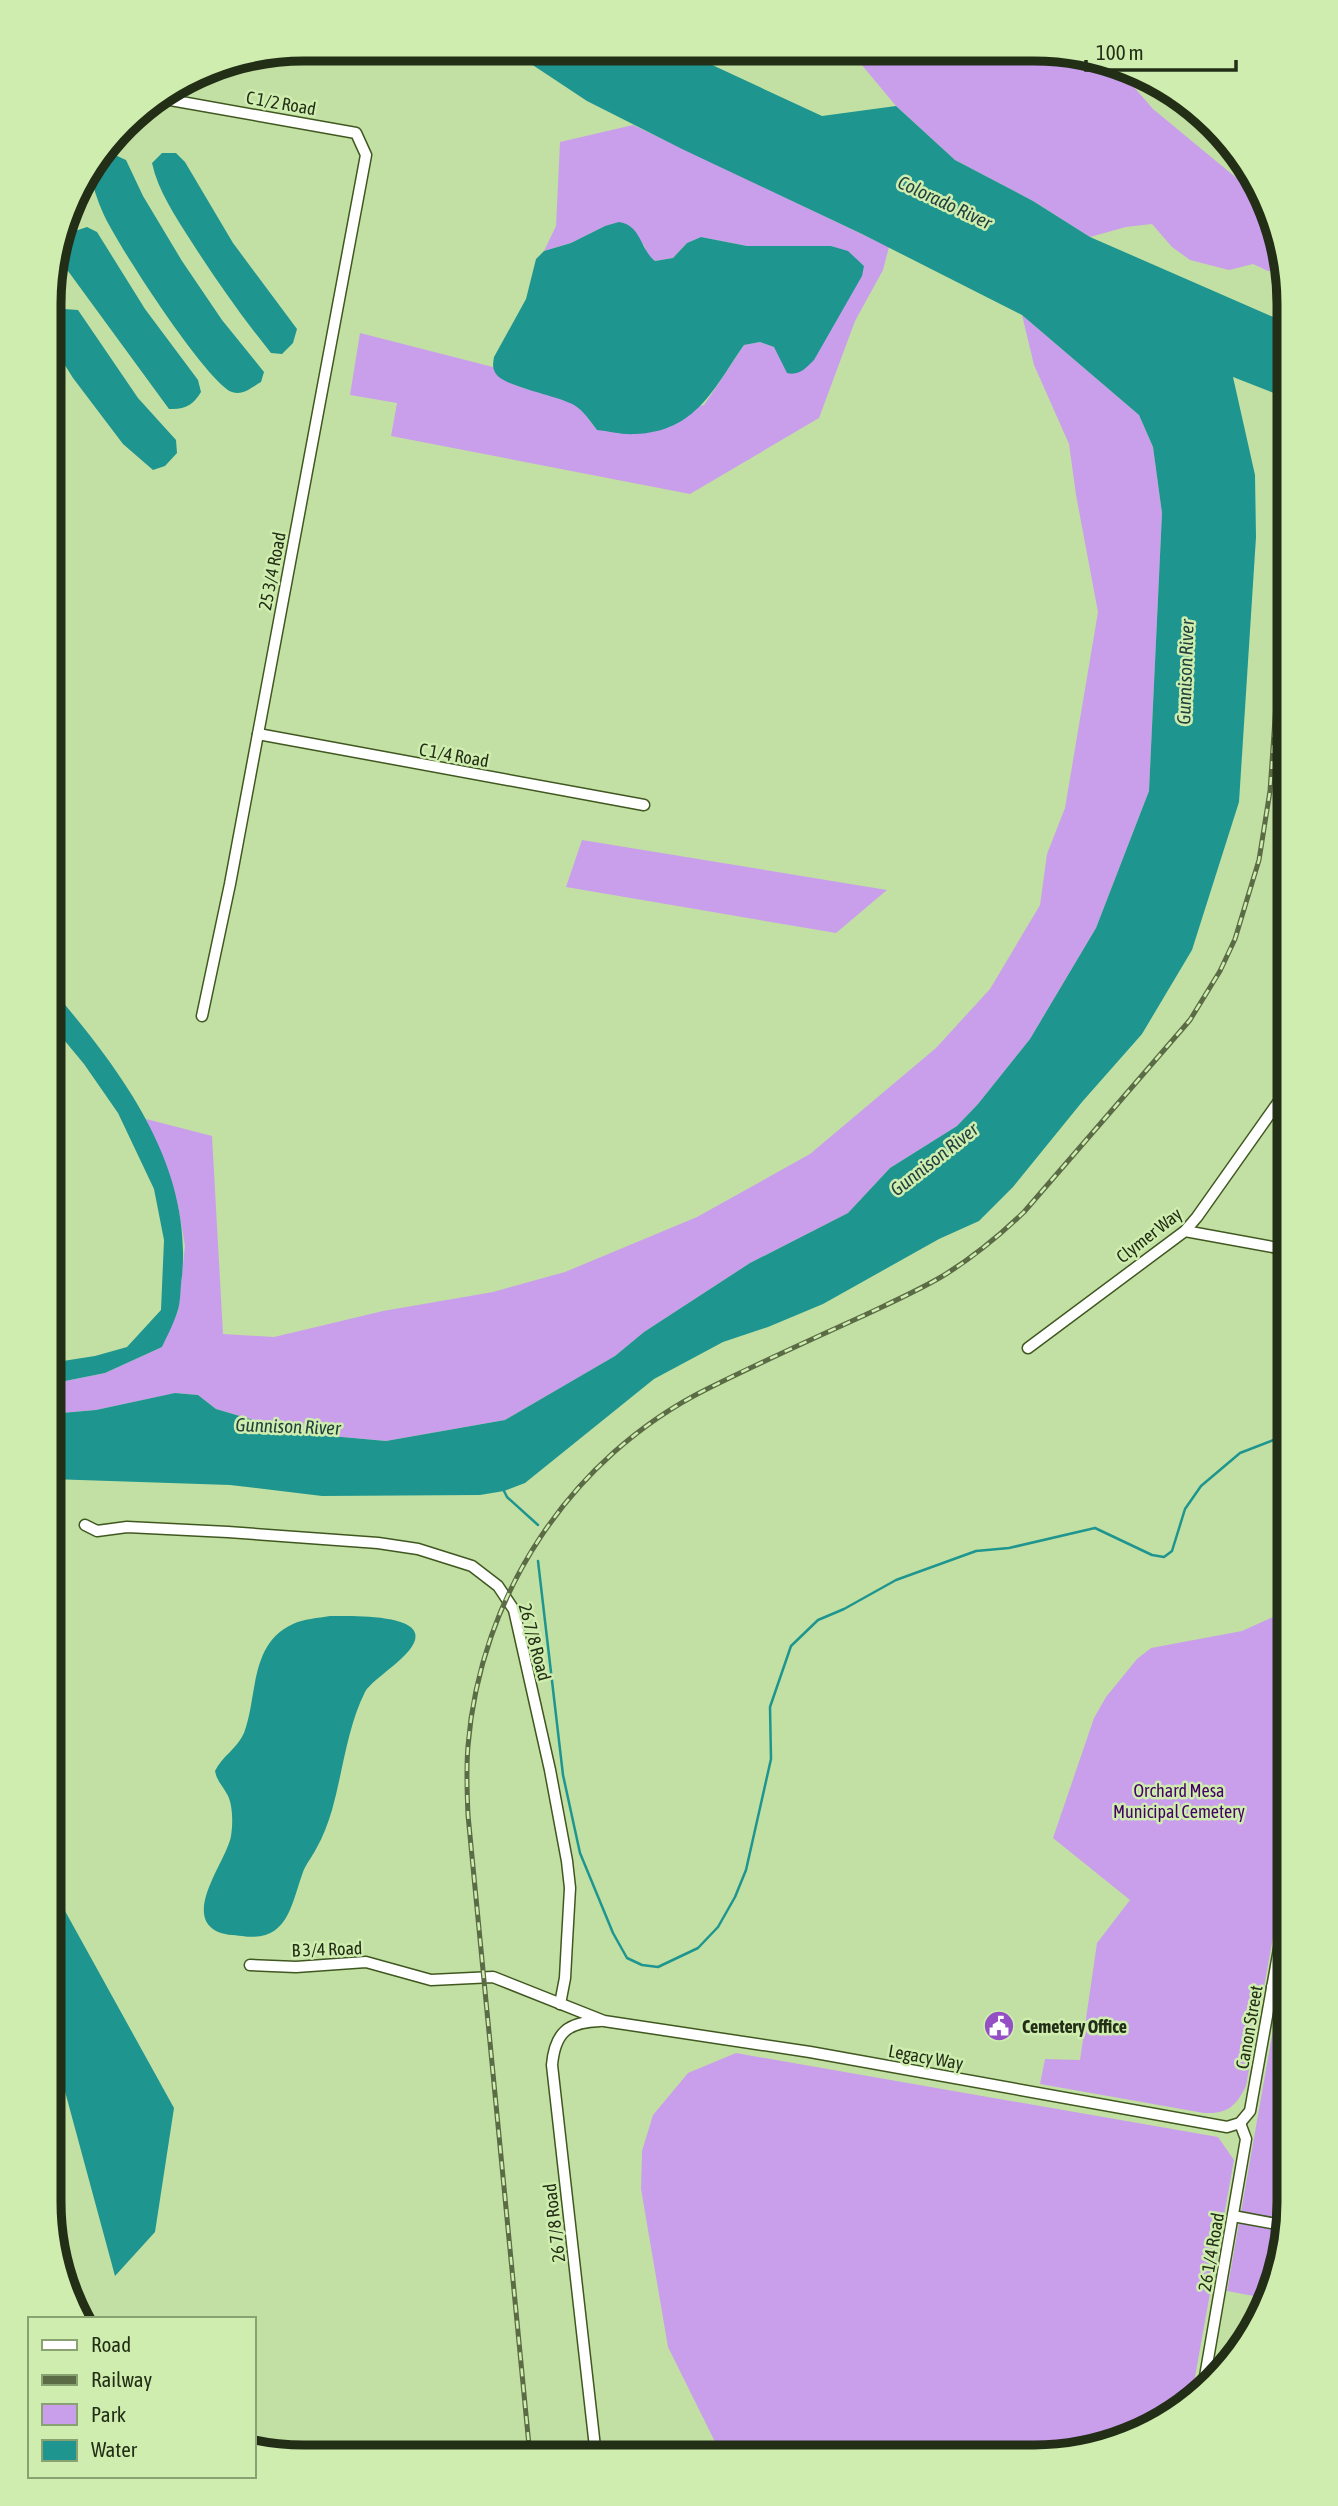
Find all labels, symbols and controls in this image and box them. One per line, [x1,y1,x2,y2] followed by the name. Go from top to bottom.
[1086,28,1236,72] scale bar
[1096,40,1144,64] text: 100 m
[245,87,317,119] street label: C 1/2 Road
[894,171,997,234] water label: Colorado River
[254,530,290,612] street label: 25 3/4 Road
[1172,618,1198,725] water label: Gunnison River
[418,739,490,771] street label: C 1/4 Road
[886,1117,983,1200] water label: Gunnison River
[1112,1203,1186,1267] street label: Clymer Way
[235,1413,342,1439] water label: Gunnison River
[515,1601,555,1683] street label: 26 7/8 Road
[1113,1780,1245,1822] park label: Orchard Mesa Municipal Cemetery
[291,1937,363,1961] street label: B 3/4 Road
[1231,1984,1267,2070] street label: Canon Street
[982,2009,1016,2043] public building icon: Cemetery Office
[1022,2016,1127,2037] place label: Cemetery Office
[887,2040,965,2074] street label: Legacy Way
[539,2182,569,2264] street label: 26 7/8 Road
[1194,2211,1228,2293] street label: 26 1/4 Road
[28,2317,256,2478] legend
[91,2332,131,2356] text: Road
[91,2367,153,2391] text: Railway
[91,2402,126,2426] text: Park
[91,2437,138,2461] text: Water

